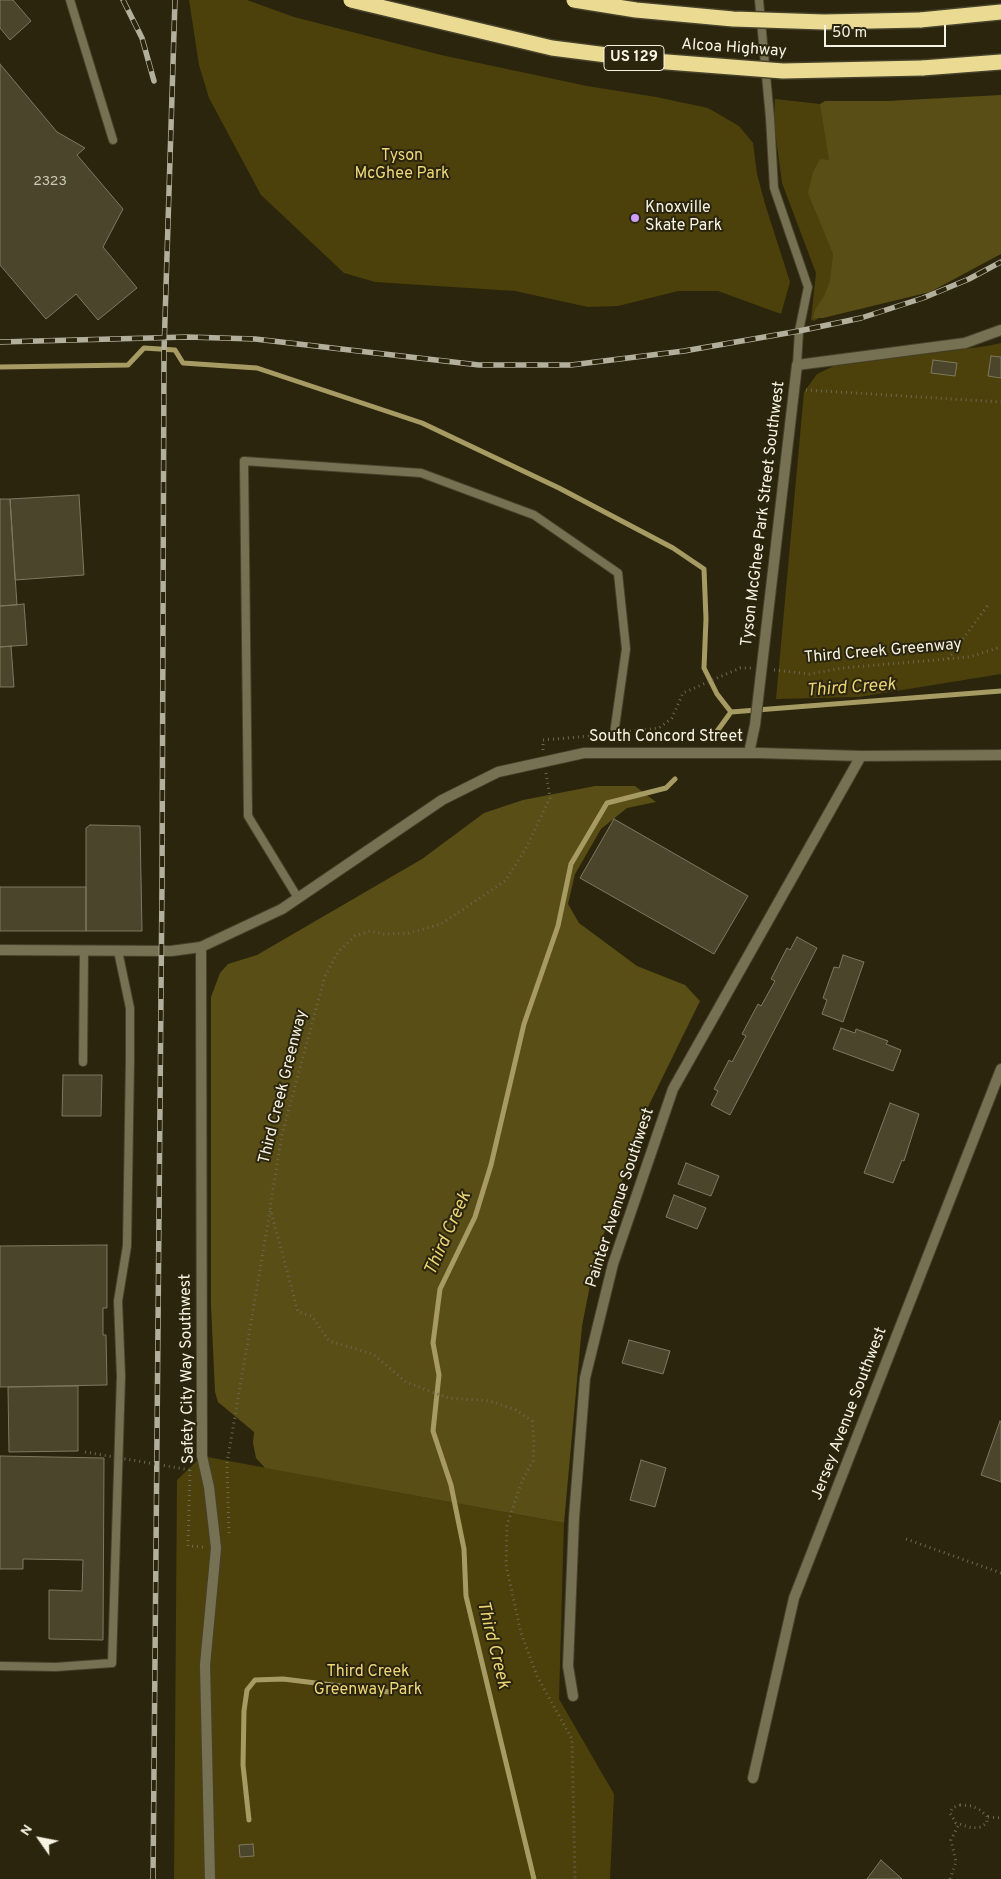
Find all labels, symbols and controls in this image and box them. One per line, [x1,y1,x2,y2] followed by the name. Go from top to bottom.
[826,15,948,47] scale bar
[832,24,867,43] text: 50 m
[681,36,787,62] street label: Alcoa Highway
[604,46,664,70] road number: US 129
[354,147,450,185] park label: Tyson McGhee Park
[33,174,67,190] house number: 2323
[645,199,722,237] place label: Knoxville Skate Park
[629,212,641,224] marker: Knoxville Skate Park
[738,380,790,648] street label: Tyson McGhee Park Street Southwest
[803,636,963,668] street label: Third Creek Greenway
[805,675,897,703] water label: Third Creek
[589,728,743,748] street label: South Concord Street
[256,1008,312,1166] street label: Third Creek Greenway
[583,1106,659,1290] street label: Painter Avenue Southwest
[421,1189,477,1279] water label: Third Creek
[177,1274,199,1464] street label: Safety City Way Southwest
[808,1325,892,1503] street label: Jersey Avenue Southwest
[471,1599,513,1691] water label: Third Creek
[314,1663,422,1701] park label: Third Creek Greenway Park
[15,1814,65,1864] north arrow
[17,1822,37,1839] text: N

